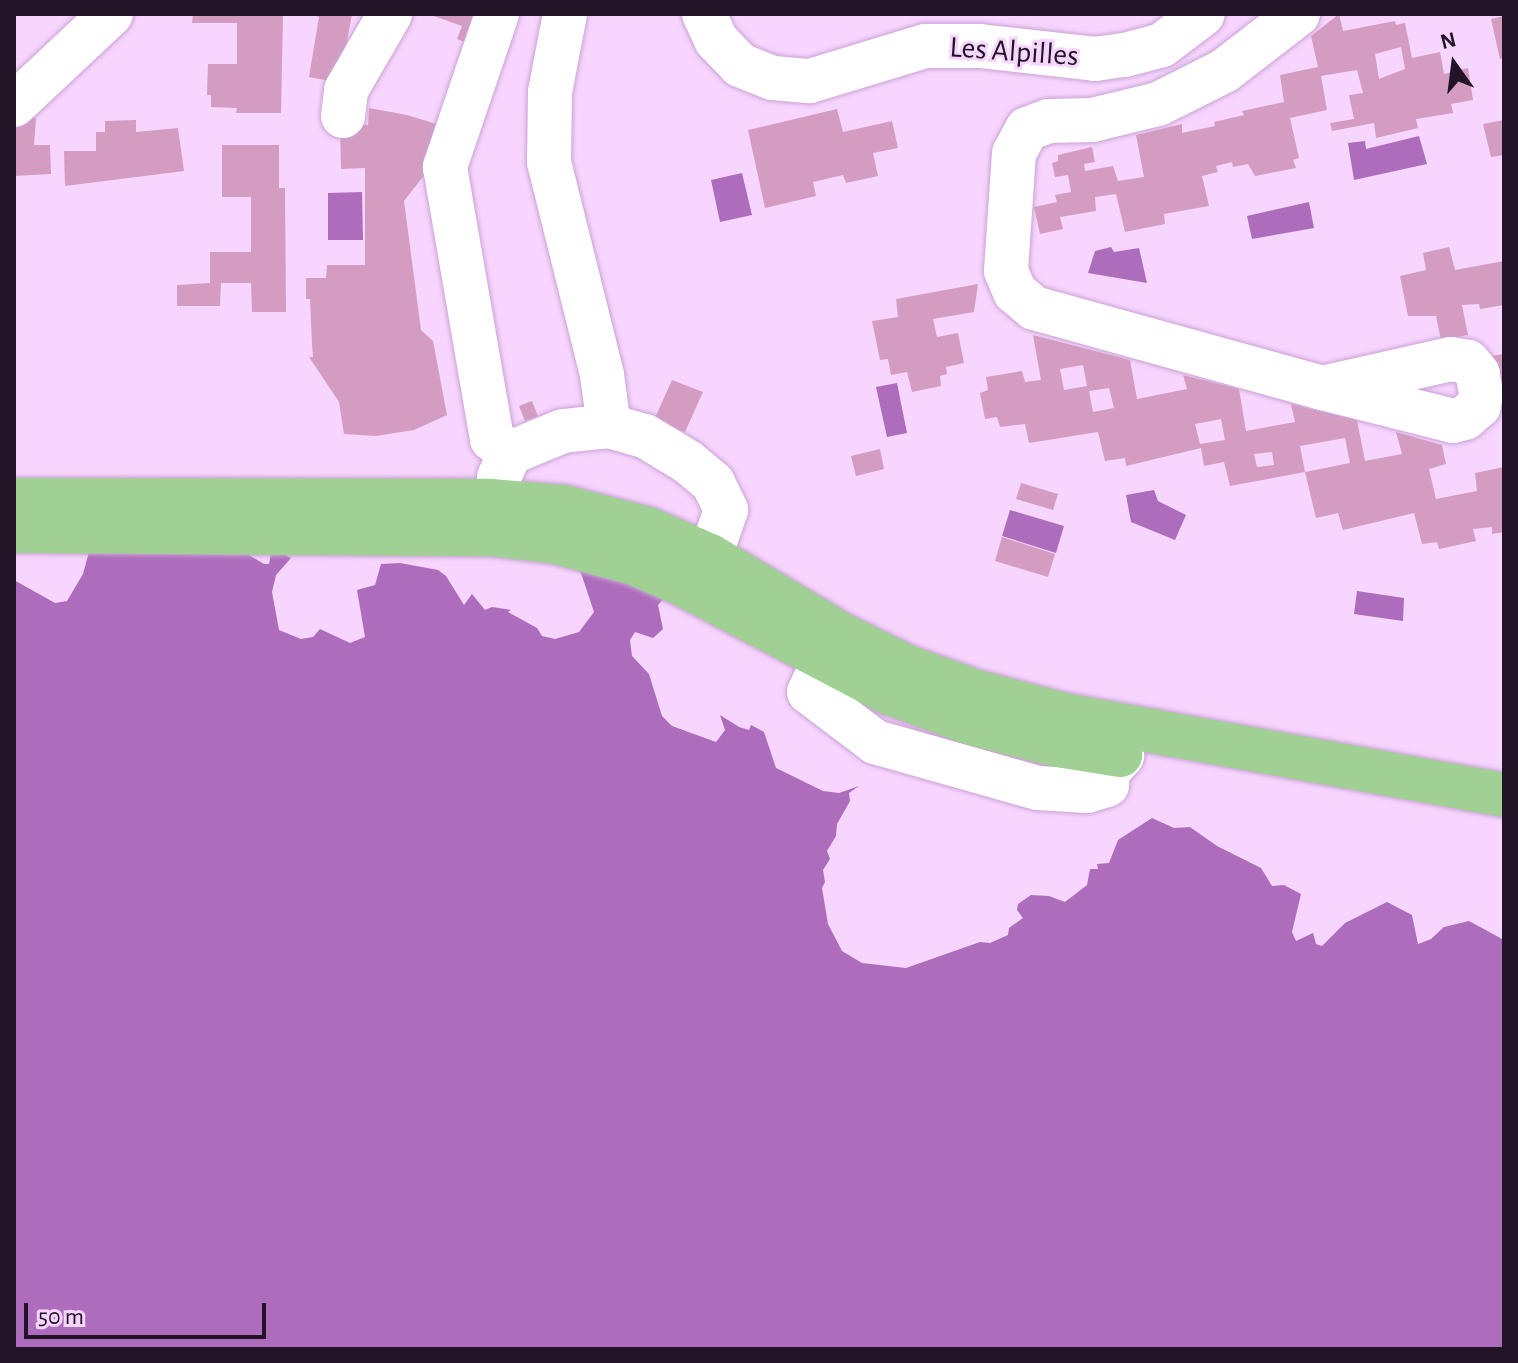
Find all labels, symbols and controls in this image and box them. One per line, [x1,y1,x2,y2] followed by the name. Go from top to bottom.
[1414,24,1494,104] north arrow
[1438,28,1458,53] text: N
[948,30,1080,74] street label: Les Alpilles
[28,1287,270,1337] scale bar
[38,1305,84,1329] text: 50 m

